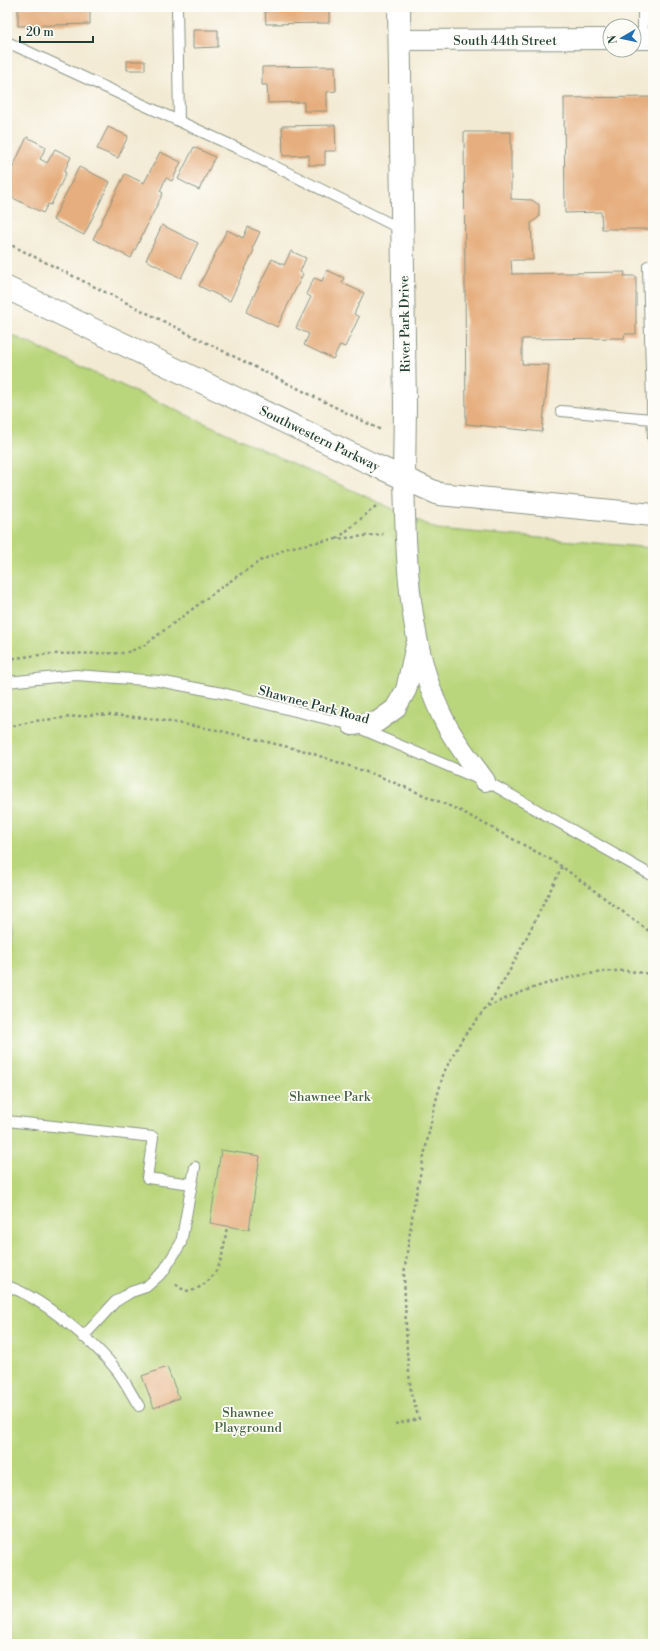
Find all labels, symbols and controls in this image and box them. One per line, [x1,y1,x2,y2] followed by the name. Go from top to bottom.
[20,18,93,44] scale bar
[602,18,642,58] north arrow
[26,25,54,40] text: 20 m
[453,33,557,49] street label: South 44th Street
[605,34,621,45] text: N
[396,275,414,373] street label: River Park Drive
[257,403,383,475] street label: Southwestern Parkway
[257,682,371,728] street label: Shawnee Park Road
[289,1089,372,1105] park label: Shawnee Park
[214,1405,282,1436] park label: Shawnee Playground

